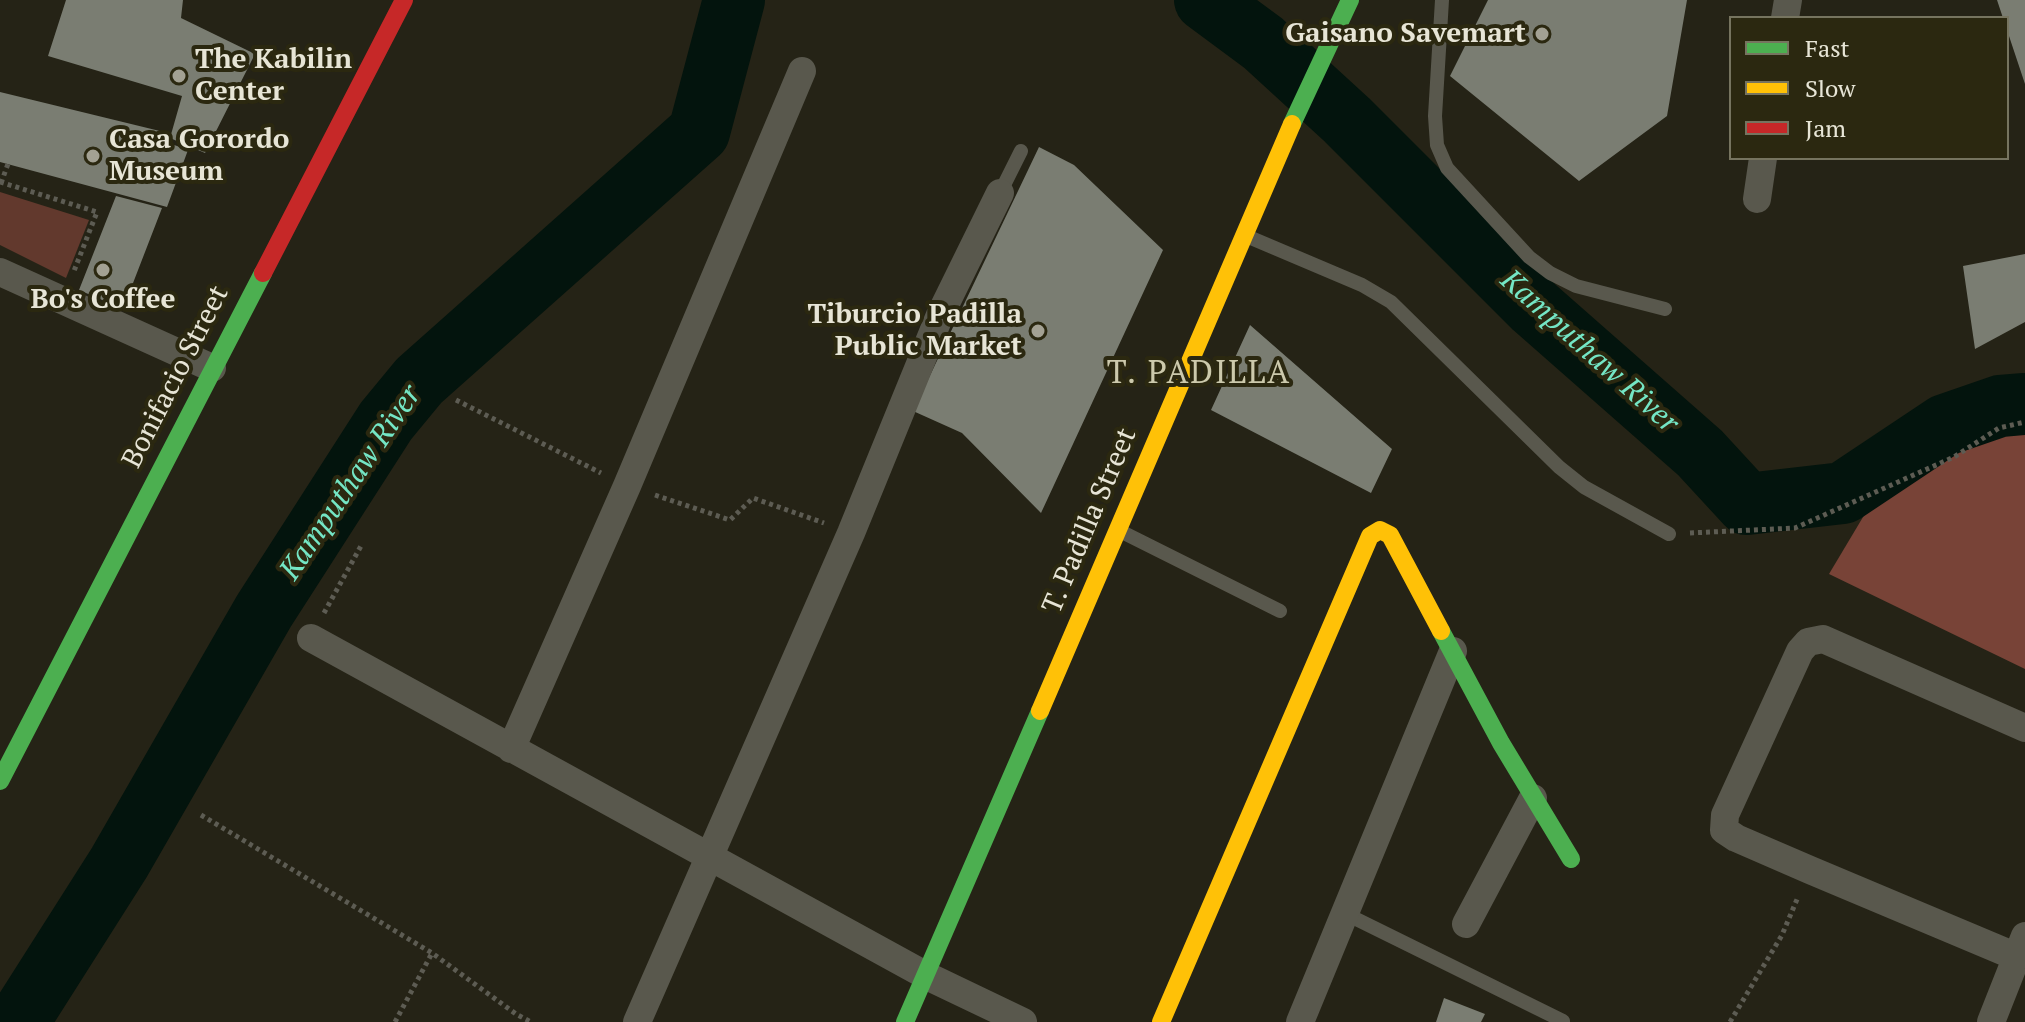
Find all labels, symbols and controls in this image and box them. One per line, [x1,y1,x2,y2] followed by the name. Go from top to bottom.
[1729,16,2009,160] legend
[1285,17,1526,51] place label: Gaisano Savemart
[1533,25,1551,43] marker: Gaisano Savemart
[1805,32,1849,64] text: Fast
[195,43,352,109] place label: The Kabilin Center
[170,67,188,85] marker: The Kabilin Center
[1805,72,1856,104] text: Slow
[1805,112,1846,144] text: Jam
[109,123,289,189] place label: Casa Gorordo Museum
[84,147,102,165] marker: Casa Gorordo Museum
[94,261,112,279] marker: Bo's Coffee
[1493,263,1685,441] water label: Kamputhaw River
[116,280,236,474] street label: Bonifacio Street
[31,283,175,317] place label: Bo's Coffee
[807,298,1022,364] place label: Tiburcio Padilla Public Market
[1029,322,1047,340] marker: Tiburcio Padilla Public Market
[1107,355,1291,393] district label: T. PADILLA
[273,379,429,587] water label: Kamputhaw River
[1036,423,1144,619] street label: T. Padilla Street

